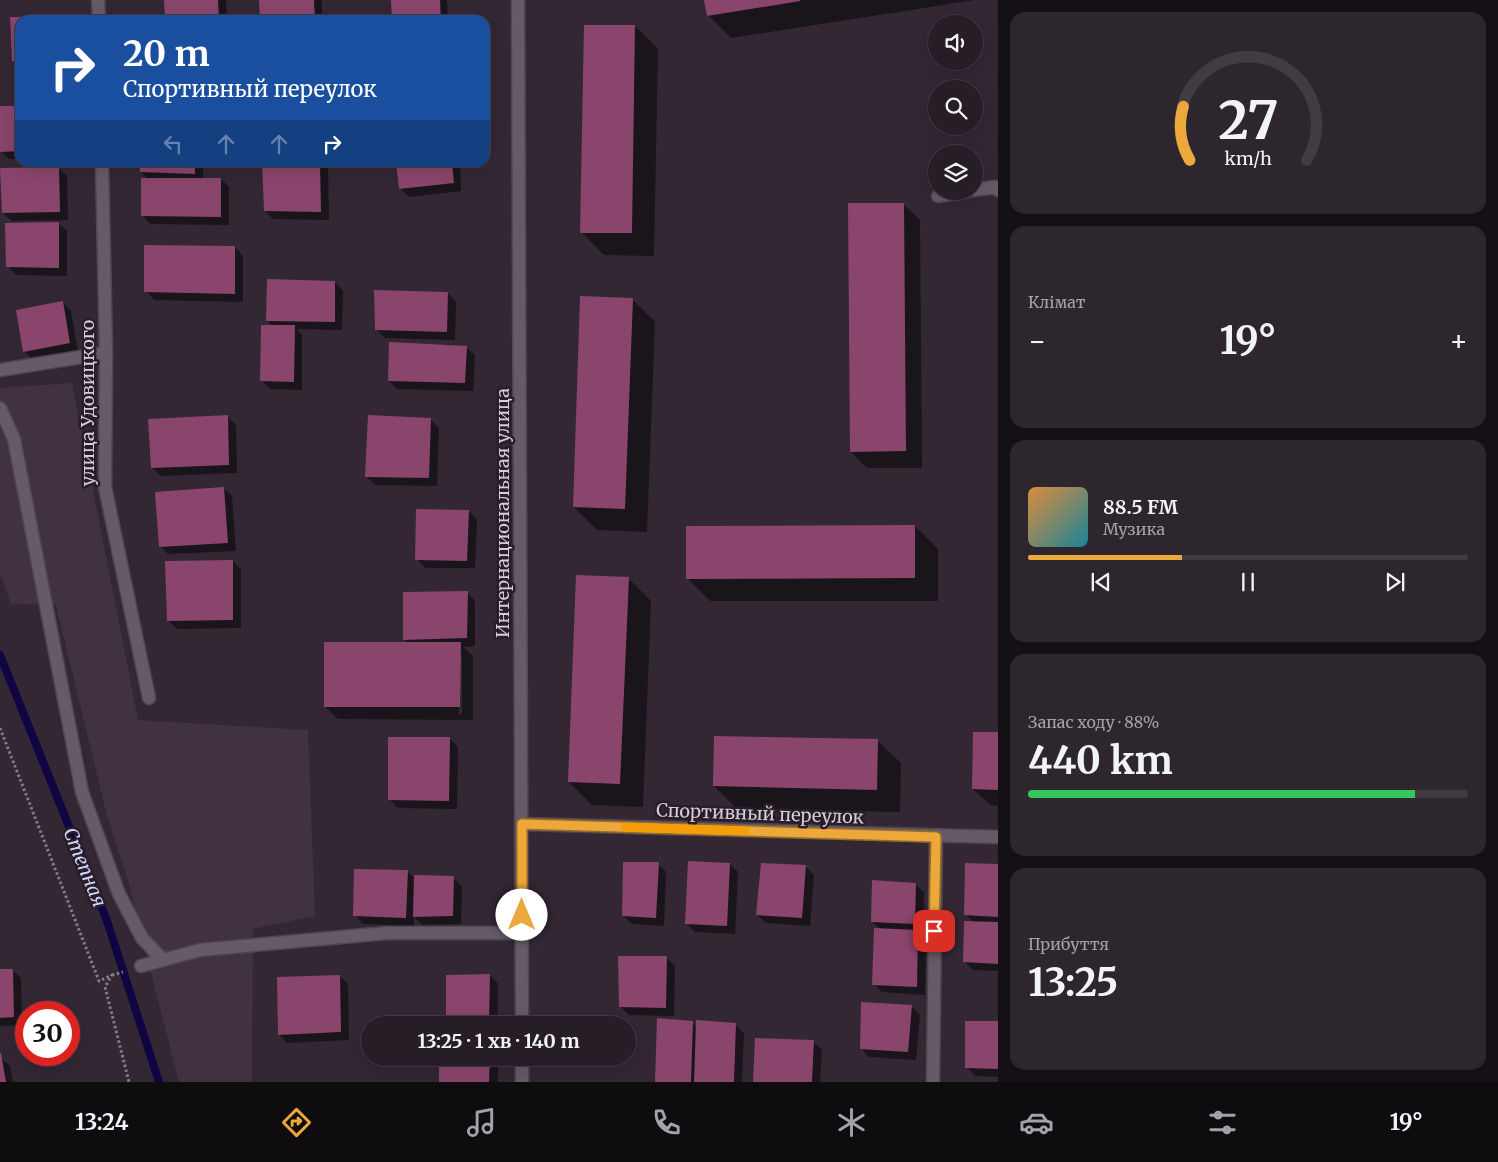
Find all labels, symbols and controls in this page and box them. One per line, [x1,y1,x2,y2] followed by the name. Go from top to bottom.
[928,15,983,200] map controls
[928,15,983,70] button: sound
[123,32,210,76] text: 20 m
[40,35,105,100] icon: right
[123,75,377,103] text: Спортивный переулок
[928,80,983,135] button: search
[1218,88,1278,153] text: 27
[159,130,187,158] icon: left
[212,130,240,158] icon: ahead
[265,130,293,158] icon: ahead
[318,130,346,158] icon: right
[928,145,983,200] button: layers
[1224,147,1272,170] text: km/h
[1028,292,1085,312] text: Клімат
[1220,317,1277,364] text: 19°
[76,320,99,486] street label: улица Удовицкого
[1028,323,1047,359] text: −
[1449,323,1468,359] text: +
[491,388,514,638] street label: Интернациональная улица
[1103,495,1178,519] text: 88.5 FM
[1103,519,1165,539] text: Музика
[1087,568,1115,596] icon: previous
[1234,568,1262,596] icon: pause
[1381,568,1409,596] icon: next
[1028,712,1159,732] text: Запас ходу · 88%
[1028,737,1173,784] text: 440 km
[656,798,865,829] street label: Спортивный переулок
[58,824,112,910] water label: Степная
[495,888,547,940] position arrow
[913,910,955,952] pin
[920,917,948,945] icon: arrive
[1028,934,1109,954] text: Прибуття
[1028,959,1118,1006] text: 13:25
[15,1001,80,1066] speed limit sign: 30
[417,1029,580,1053] text: 13:25 · 1 хв · 140 m
[279,1105,314,1140] icon: directions
[464,1105,499,1140] icon: music
[649,1105,684,1140] icon: phone
[834,1105,869,1140] icon: climate
[1019,1105,1054,1140] icon: car
[1205,1105,1240,1140] icon: filters
[75,1108,129,1136] text: 13:24
[1390,1108,1423,1136] text: 19°

